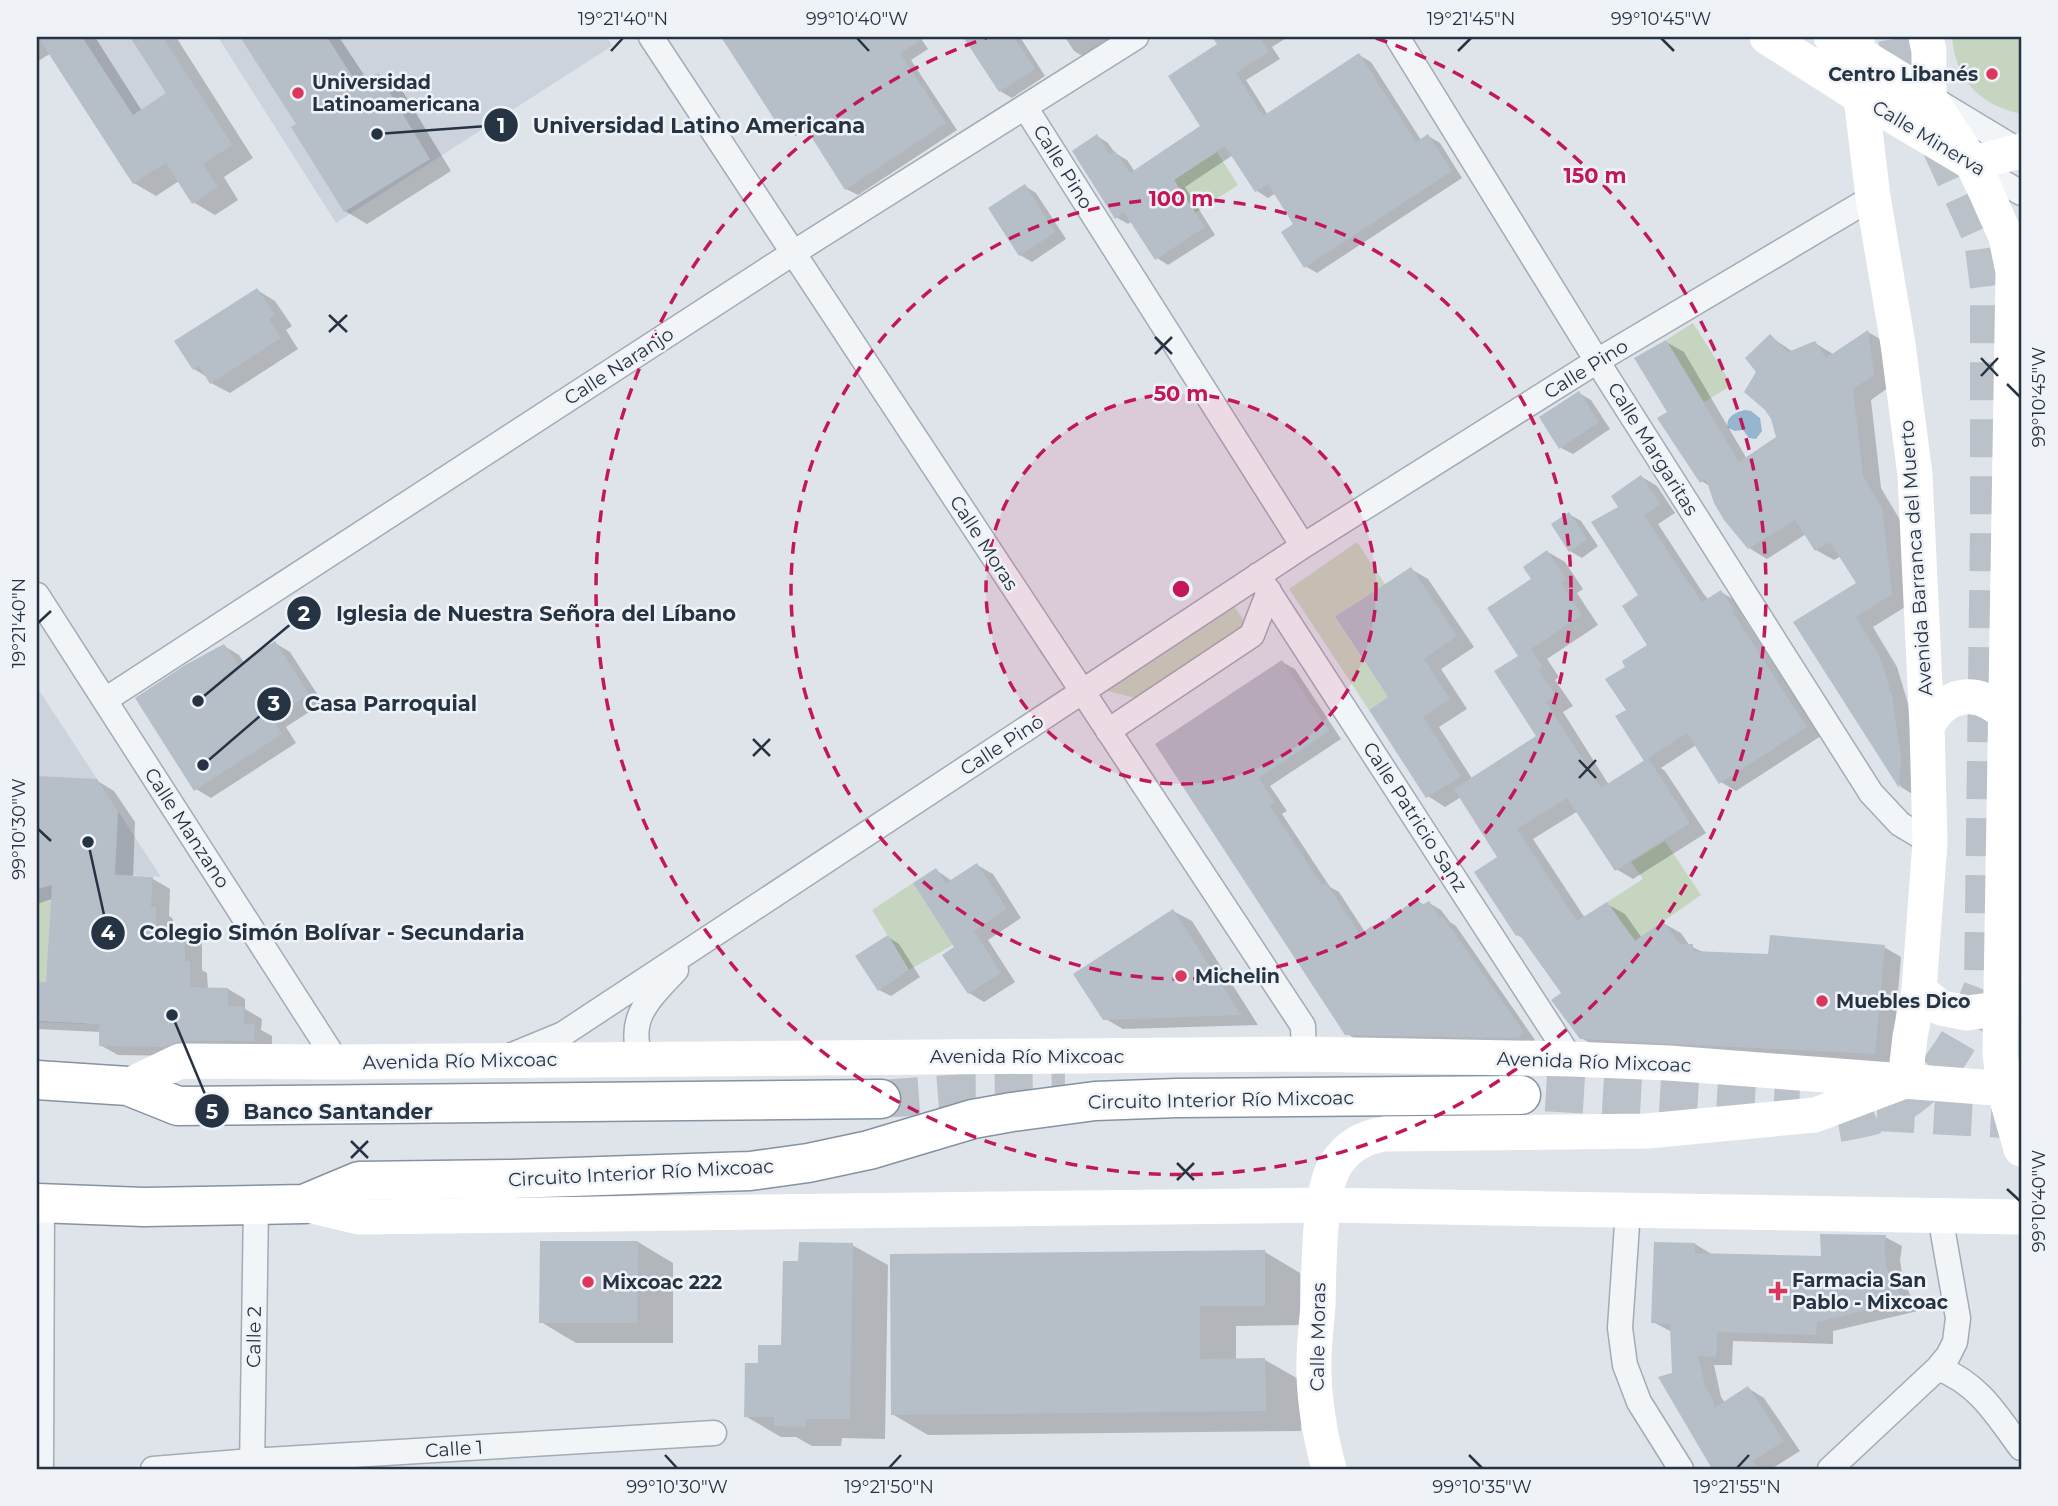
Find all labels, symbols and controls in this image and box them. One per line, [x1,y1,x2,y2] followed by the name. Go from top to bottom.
[578,8,668,30] text: 19°21'40"N
[806,8,908,30] text: 99°10'40"W
[1427,8,1515,30] text: 19°21'45"N
[1611,8,1711,30] text: 99°10'45"W
[1828,63,1978,86] place label: Centro Libanés
[1984,66,2000,82] marker: Centro Libanés
[312,71,480,116] place label: Universidad Latinoamericana
[290,85,306,101] marker: Universidad Latinoamericana
[1868,95,1990,181] street label: Calle Minerva
[484,104,879,146] callout: Universidad Latino Americana
[497,113,505,138] text: 1
[533,113,865,138] text: Universidad Latino Americana
[1028,121,1098,213] street label: Calle Pino
[1564,163,1626,188] text: 150 m
[1149,186,1213,211] text: 100 m
[560,322,678,410] street label: Calle Naranjo
[1540,334,1632,404] street label: Calle Pino
[2028,347,2050,447] text: 99°10'45"W
[1603,378,1703,520] street label: Calle Margaritas
[1154,381,1208,406] text: 50 m
[1895,419,1937,697] street label: Avenida Barranca del Muerto
[945,491,1023,595] street label: Calle Moras
[1169,577,1193,601] centre of rings
[8,578,30,668] text: 19°21'40"N
[287,592,750,634] callout: Iglesia de Nuestra Señora del Líbano
[298,601,310,626] text: 2
[336,601,736,626] text: Iglesia de Nuestra Señora del Líbano
[256,683,491,725] callout: Casa Parroquial
[267,691,280,716] text: 3
[305,691,477,716] text: Casa Parroquial
[956,710,1048,780] street label: Calle Pino
[1358,738,1472,896] street label: Calle Patricio Sanz
[139,763,235,893] street label: Calle Manzano
[8,778,30,880] text: 99°10'30"W
[90,912,538,954] callout: Colegio Simón Bolívar - Secundaria
[101,920,116,945] text: 4
[139,920,525,945] text: Colegio Simón Bolívar - Secundaria
[1195,965,1280,988] place label: Michelin
[1173,968,1189,984] marker: Michelin
[1836,990,1970,1013] place label: Muebles Dico
[1814,993,1830,1009] marker: Muebles Dico
[930,1045,1124,1068] street label: Avenida Río Mixcoac
[1496,1047,1692,1077] street label: Avenida Río Mixcoac
[362,1048,558,1074] street label: Avenida Río Mixcoac
[1088,1086,1354,1114] street label: Circuito Interior Río Mixcoac
[194,1090,447,1132] callout: Banco Santander
[206,1099,218,1124] text: 5
[243,1099,433,1124] text: Banco Santander
[2028,1150,2050,1252] text: 99°10'40"W
[507,1155,775,1191] street label: Circuito Interior Río Mixcoac
[1792,1269,1948,1314] place label: Farmacia San Pablo - Mixcoac
[602,1271,722,1294] place label: Mixcoac 222
[580,1274,596,1290] marker: Mixcoac 222
[1306,1283,1330,1391] street label: Calle Moras
[1770,1283,1786,1299] marker: Farmacia San Pablo - Mixcoac
[242,1306,266,1368] street label: Calle 2
[424,1436,484,1462] street label: Calle 1
[626,1476,728,1498] text: 99°10'30"W
[844,1476,934,1498] text: 19°21'50"N
[1432,1476,1532,1498] text: 99°10'35"W
[1693,1476,1781,1498] text: 19°21'55"N

